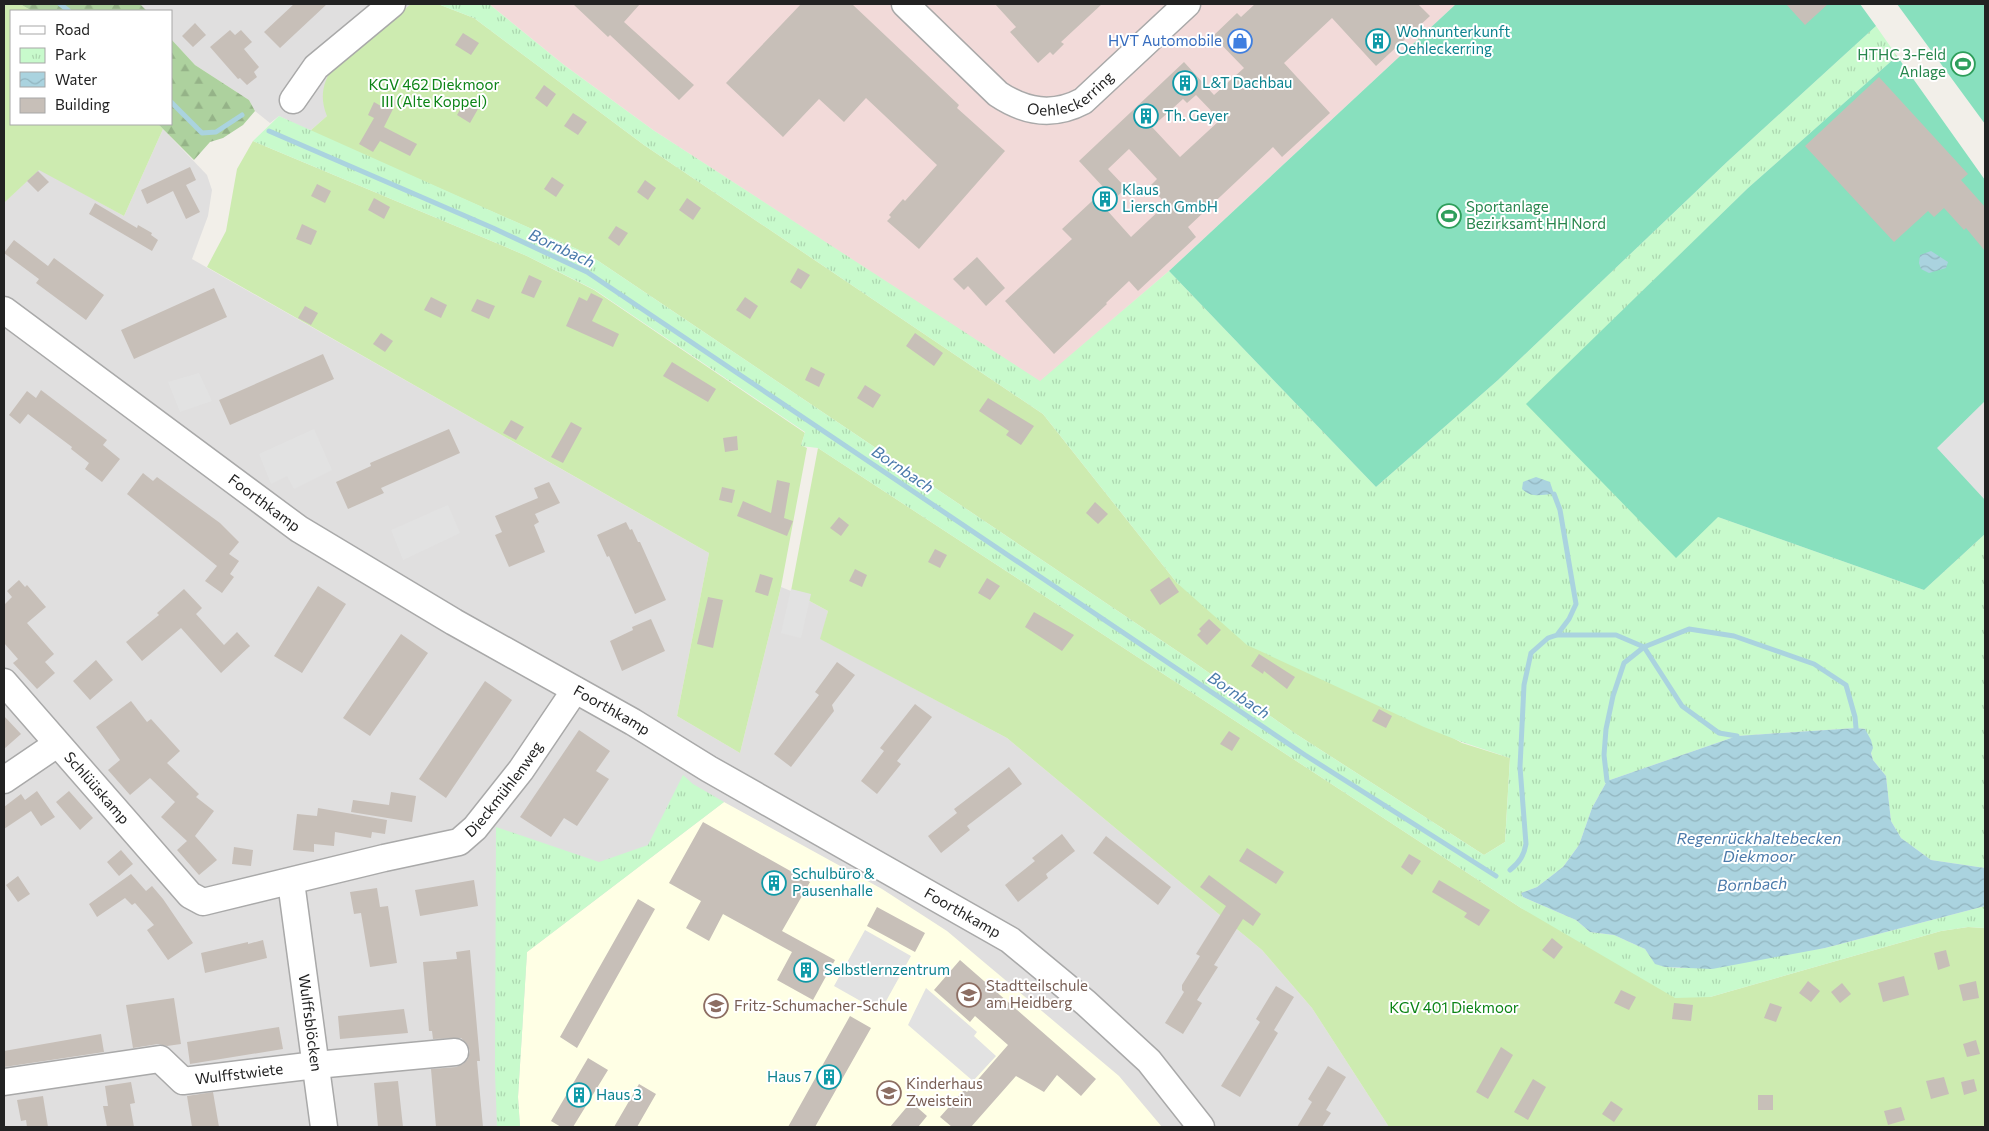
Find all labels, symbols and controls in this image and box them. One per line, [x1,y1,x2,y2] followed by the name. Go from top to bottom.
[10,10,172,125] legend
[55,20,90,38] text: Road
[1396,22,1511,57] place label: Wohnunterkunft Oehleckerring
[1227,28,1253,54] shop icon: HVT Automobile
[1365,28,1391,54] building icon: Wohnunterkunft Oehleckerring
[1108,31,1222,49] place label: HVT Automobile
[55,45,86,63] text: Park
[1857,45,1946,80] place label: HTHC 3-Feld Anlage
[1950,51,1976,77] sports icon: HTHC 3-Feld Anlage
[1026,67,1117,119] street label: Oehleckerring
[55,70,97,88] text: Water
[1172,70,1198,96] building icon: L&T Dachbau
[1202,73,1292,91] place label: L&T Dachbau
[369,75,499,110] park label: KGV 462 Diekmoor III (Alte Koppel)
[55,95,110,113] text: Building
[1133,103,1159,129] building icon: Th. Geyer
[1164,106,1229,124] place label: Th. Geyer
[1122,180,1218,215] place label: Klaus Liersch GmbH
[1092,186,1118,212] building icon: Klaus Liersch GmbH
[1466,197,1606,232] place label: Sportanlage Bezirksamt HH Nord
[1436,203,1462,229] sports icon: Sportanlage Bezirksamt HH Nord
[526,224,598,271] water label: Bornbach
[869,441,938,496] water label: Bornbach
[225,470,304,535] street label: Foorthkamp
[1205,667,1274,722] water label: Bornbach
[571,681,654,738] street label: Foorthkamp
[461,738,546,841] street label: Dieckmühlenweg
[61,748,134,828] street label: Schlüüskamp
[1677,828,1841,865] water label: Regenrückhaltebecken Diekmoor
[792,864,875,899] place label: Schulbüro & Pausenhalle
[761,870,787,896] building icon: Schulbüro & Pausenhalle
[1716,873,1787,894] water label: Bornbach
[922,883,1004,941] street label: Foorthkamp
[793,957,819,983] building icon: Selbstlernzentrum
[824,960,950,978] place label: Selbstlernzentrum
[295,973,326,1073] street label: Wulffsblöcken
[986,976,1088,1011] place label: Stadtteilschule am Heidberg
[956,982,982,1008] school or university icon: Stadtteilschule am Heidberg
[703,993,729,1019] school or university icon: Fritz-Schumacher-Schule
[734,996,908,1014] place label: Fritz-Schumacher-Schule
[1389,998,1519,1016] park label: KGV 401 Diekmoor
[194,1059,284,1087] street label: Wulffstwiete
[816,1064,842,1090] building icon: Haus 7
[767,1067,812,1085] place label: Haus 7
[906,1074,983,1109] place label: Kinderhaus Zweistein
[876,1080,902,1106] school or university icon: Kinderhaus Zweistein
[566,1082,592,1108] building icon: Haus 3
[596,1085,642,1103] place label: Haus 3

